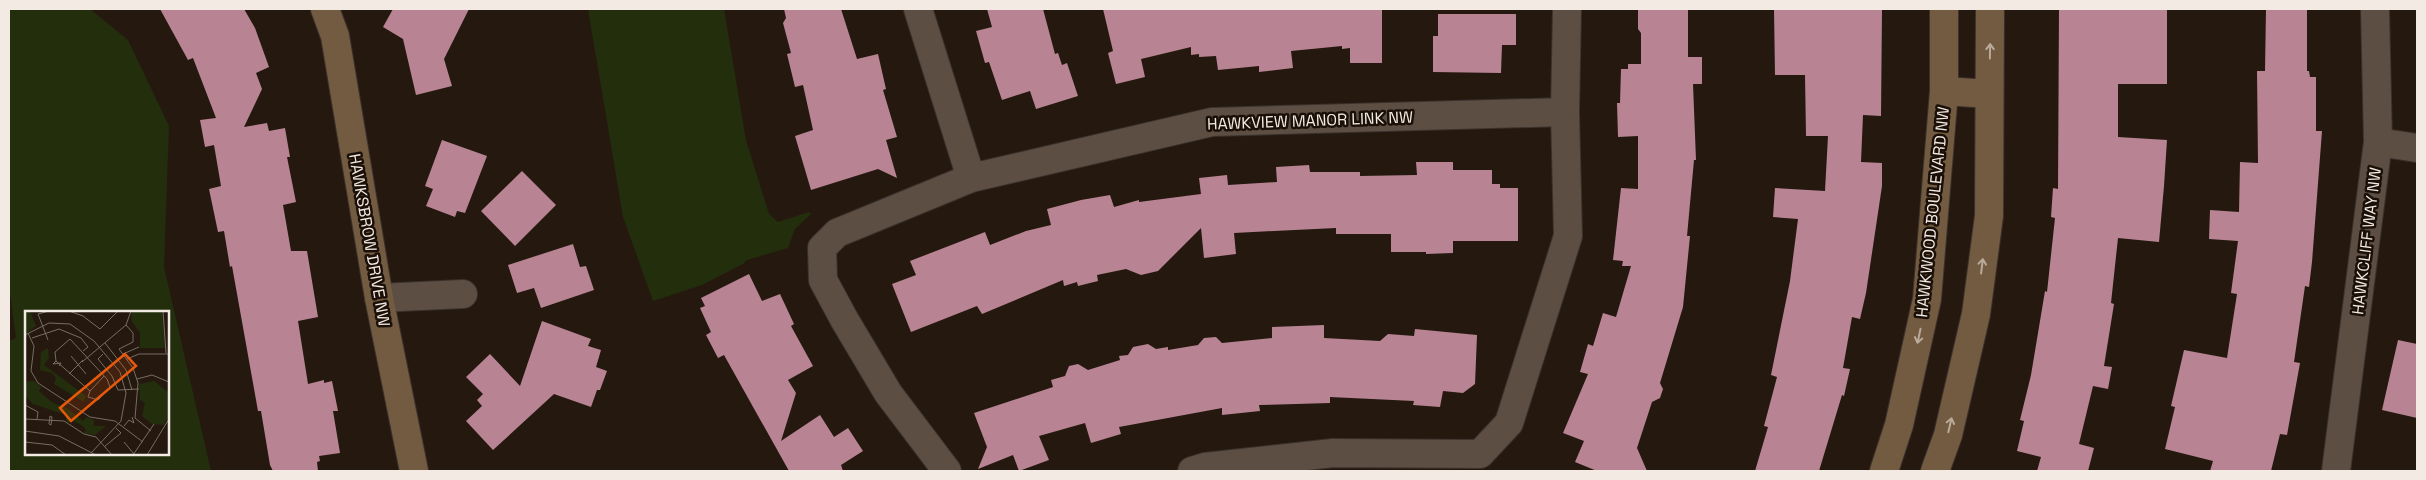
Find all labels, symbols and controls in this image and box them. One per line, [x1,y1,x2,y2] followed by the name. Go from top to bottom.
[1985,43,1994,59] one-way arrow
[1207,106,1413,135] street label: HAWKVIEW MANOR LINK NW
[1911,106,1954,318] street label: HAWKWOOD BOULEVARD NW
[344,152,395,328] street label: HAWKSBROW DRIVE NW
[2347,166,2386,316] street label: HAWKCLIFF WAY NW
[1977,258,1987,274] one-way arrow
[25,311,169,455] inset map
[1914,327,1923,343] one-way arrow
[1946,417,1955,433] one-way arrow

